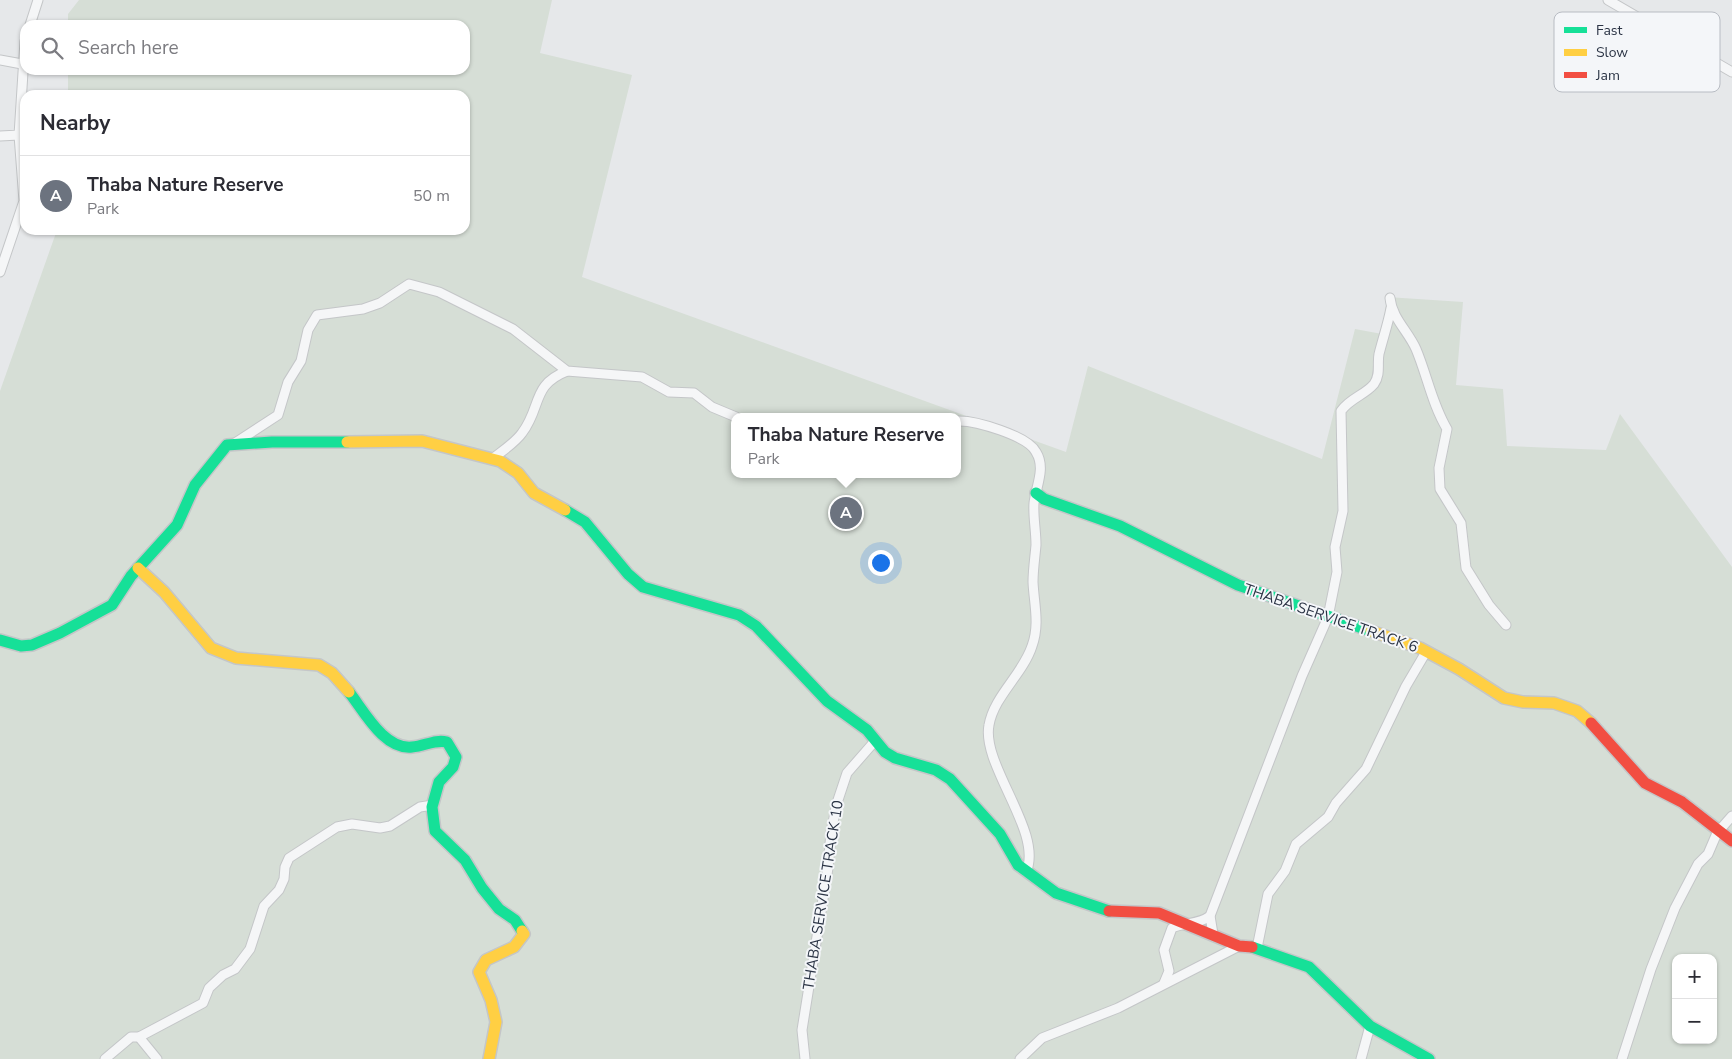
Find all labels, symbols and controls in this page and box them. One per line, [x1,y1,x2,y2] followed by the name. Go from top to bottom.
[1554,12,1720,92] legend
[20,20,470,75] search box
[1596,21,1622,40] text: Fast
[38,34,66,62] icon: search
[78,35,179,61] text: Search here
[1596,43,1628,62] text: Slow
[1595,66,1620,85] text: Jam
[40,109,110,137] text: Nearby
[87,172,284,198] text: Thaba Nature Reserve
[50,185,62,207] text: A
[413,185,450,207] text: 50 m
[87,198,119,220] text: Park
[731,413,961,478] popup
[748,422,944,448] text: Thaba Nature Reserve
[748,448,780,470] text: Park
[830,494,862,532] pin: A
[868,550,894,576] your location
[1241,579,1421,657] street label: THABA SERVICE TRACK 6
[798,799,848,991] street label: THABA SERVICE TRACK 10
[1672,954,1717,1044] map controls
[1672,954,1717,999] button: +
[1672,999,1717,1044] button: −

